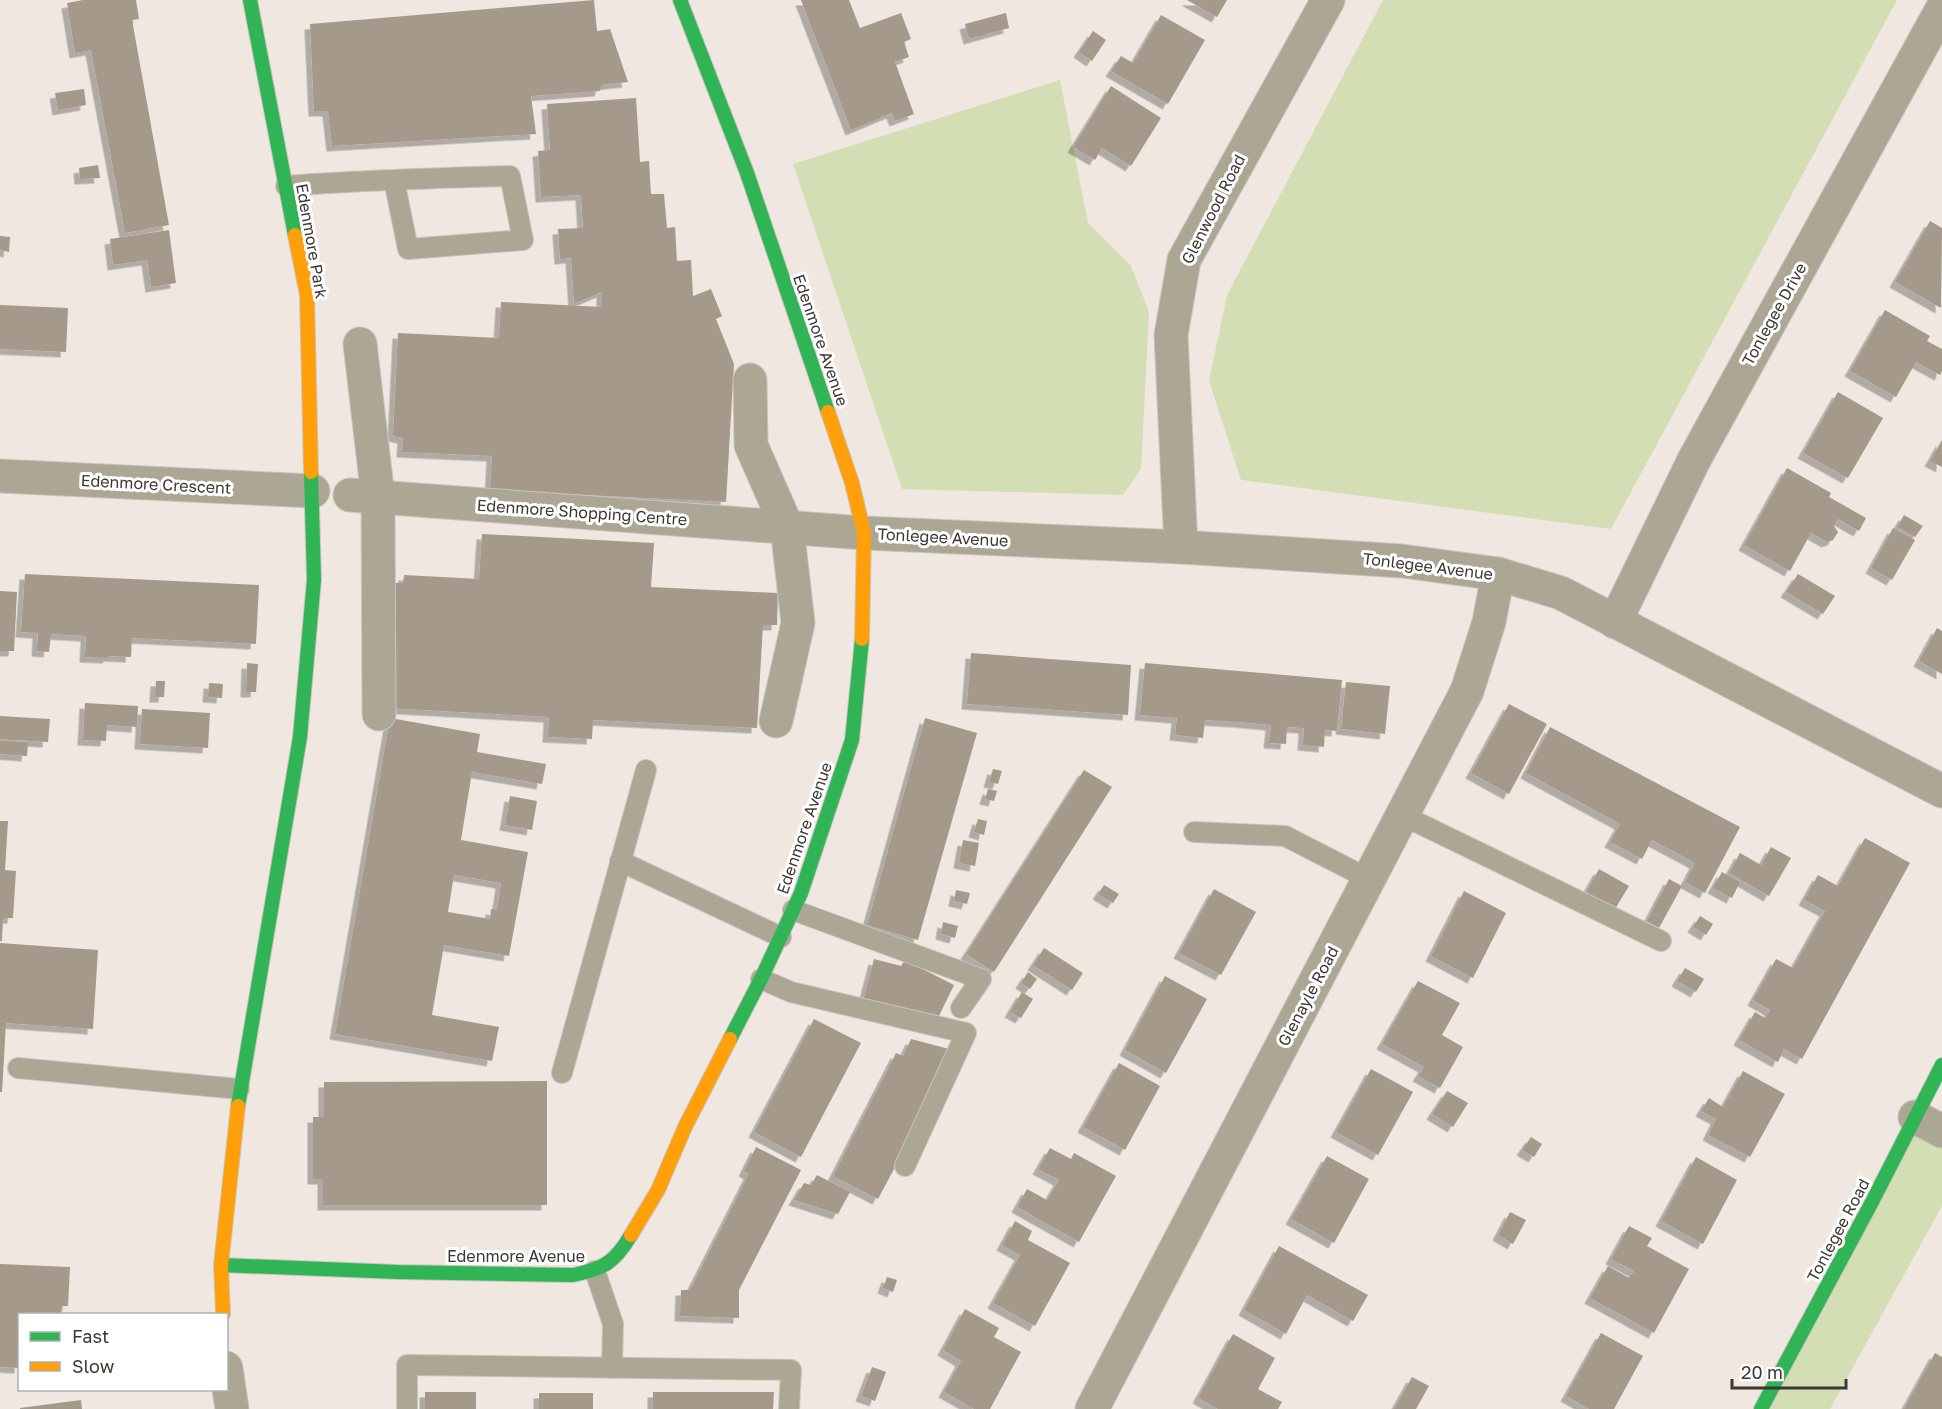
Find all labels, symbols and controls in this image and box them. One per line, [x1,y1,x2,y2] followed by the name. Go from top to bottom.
[1177,151,1249,267] street label: Glenwood Road
[292,182,332,300] street label: Edenmore Park
[1738,259,1810,369] street label: Tonlegee Drive
[789,271,853,409] street label: Edenmore Avenue
[80,470,232,498] street label: Edenmore Crescent
[476,495,688,529] street label: Edenmore Shopping Centre
[877,524,1009,550] street label: Tonlegee Avenue
[1362,548,1494,584] street label: Tonlegee Avenue
[772,759,836,897] street label: Edenmore Avenue
[1273,943,1343,1049] street label: Glenayle Road
[1802,1175,1874,1285] street label: Tonlegee Road
[447,1246,585,1266] street label: Edenmore Avenue
[18,1313,228,1391] legend
[72,1325,109,1347] text: Fast
[1732,1352,1846,1390] scale bar
[72,1355,115,1377] text: Slow
[1741,1361,1783,1383] text: 20 m

